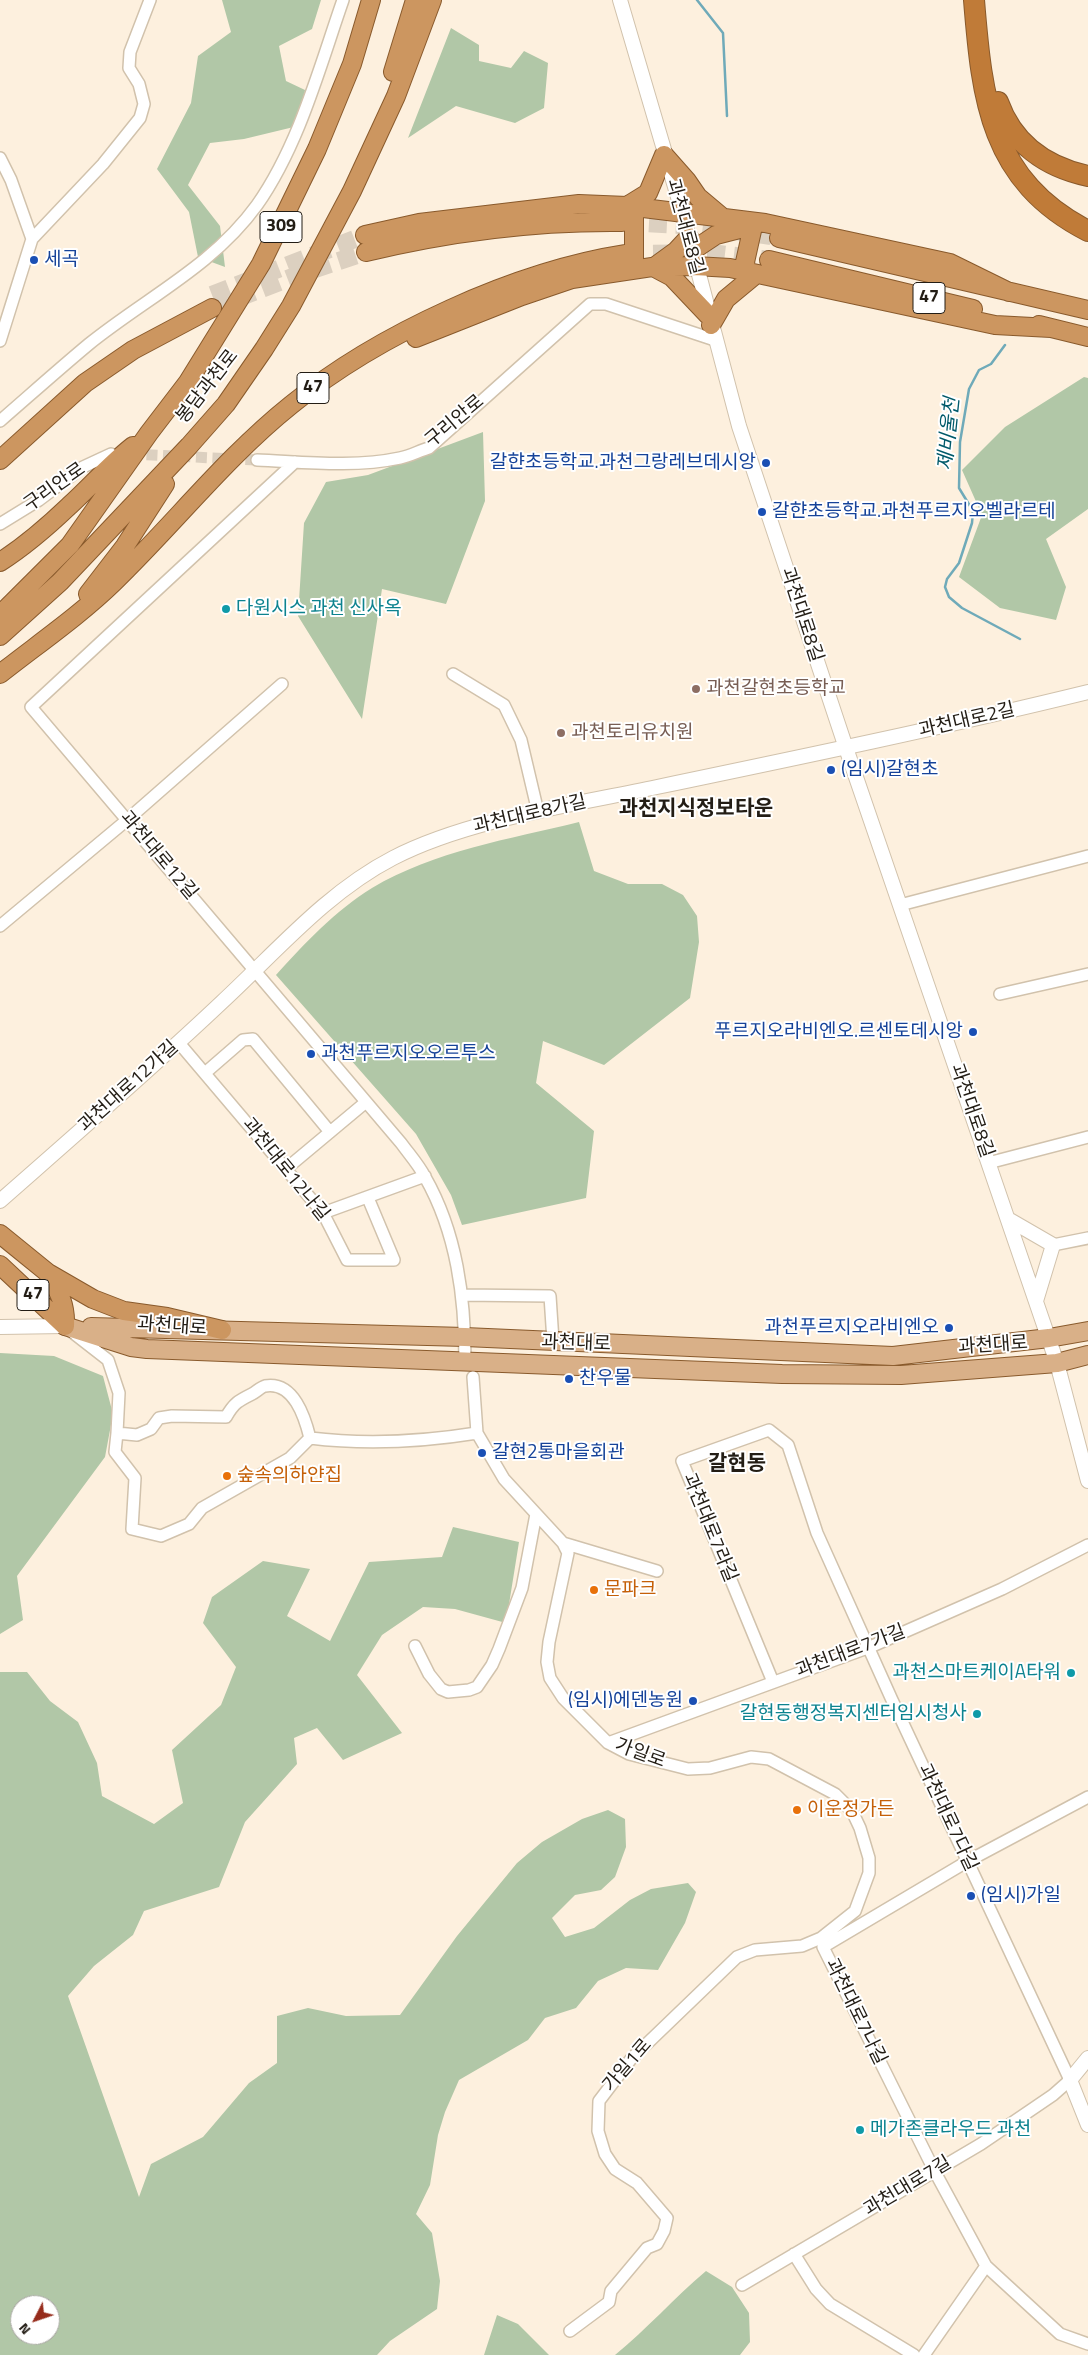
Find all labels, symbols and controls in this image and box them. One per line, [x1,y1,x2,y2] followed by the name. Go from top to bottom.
[660,177,708,277] street label: 과천대로8길
[260,212,302,242] road number: 309
[44,249,79,271] place label: 세곡
[28,254,40,266] marker: 세곡
[913,282,945,314] road number: 47
[172,346,244,428] street label: 봉담과천로
[297,372,329,403] road number: 47
[421,391,489,453] street label: 구리안로
[934,396,966,472] water label: 제비울천
[490,452,756,474] place label: 갈햔초등학교.과천그랑레브데시앙
[760,457,772,469] marker: 갈햔초등학교.과천그랑레브데시앙
[20,459,90,517] street label: 구리안로
[772,501,1056,523] place label: 갈햔초등학교.과천푸르지오벨라르테
[756,506,768,518] marker: 갈햔초등학교.과천푸르지오벨라르테
[775,565,827,665] street label: 과천대로8길
[236,598,402,620] place label: 다원시스 과천 신사옥
[220,603,232,615] marker: 다원시스 과천 신사옥
[706,678,846,700] place label: 과천갈현초등학교
[690,683,702,695] marker: 과천갈현초등학교
[917,699,1017,743] street label: 과천대로2길
[571,722,693,744] place label: 과천토리유치원
[555,727,567,739] marker: 과천토리유치원
[841,759,938,781] place label: (임시)갈현초
[825,764,837,776] marker: (임시)갈현초
[471,791,589,839] street label: 과천대로8가길
[619,797,773,823] district label: 과천지식정보타운
[114,807,202,905] street label: 과천대로12길
[714,1021,963,1043] place label: 푸르지오라비엔오.르센토데시앙
[967,1026,979,1038] marker: 푸르지오라비엔오.르센토데시앙
[74,1036,184,1138] street label: 과천대로12가길
[321,1043,496,1065] place label: 과천푸르지오오르투스
[305,1048,317,1060] marker: 과천푸르지오오르투스
[944,1061,998,1161] street label: 과천대로8길
[236,1114,334,1226] street label: 과천대로12나길
[17,1280,49,1310] road number: 47
[136,1313,208,1341] street label: 과천대로
[764,1317,939,1339] place label: 과천푸르지오라비엔오
[943,1322,955,1334] marker: 과천푸르지오라비엔오
[541,1331,611,1357] street label: 과천대로
[957,1332,1029,1360] street label: 과천대로
[579,1368,631,1390] place label: 찬우물
[563,1373,575,1385] marker: 찬우물
[492,1442,625,1464] place label: 갈현2통마을회관
[476,1447,488,1459] marker: 갈현2통마을회관
[708,1452,766,1478] district label: 갈현동
[237,1465,342,1487] place label: 숲속의하얀집
[221,1470,233,1482] marker: 숲속의하얀집
[677,1470,741,1586] street label: 과천대로7라길
[604,1579,656,1601] place label: 문파크
[588,1584,600,1596] marker: 문파크
[793,1621,909,1683] street label: 과천대로7가길
[892,1662,1061,1684] place label: 과천스마트케이A타워
[1065,1667,1077,1679] marker: 과천스마트케이A타워
[568,1690,683,1712] place label: (임시)에덴농원
[687,1695,699,1707] marker: (임시)에덴농원
[740,1703,967,1725] place label: 갈현동행정복지센터임시청사
[971,1708,983,1720] marker: 갈현동행정복지센터임시청사
[611,1734,669,1774] street label: 가일로
[912,1761,982,1875] street label: 과천대로7다길
[807,1799,894,1821] place label: 이운정가든
[791,1804,803,1816] marker: 이운정가든
[981,1885,1061,1907] place label: (임시)가일
[965,1890,977,1902] marker: (임시)가일
[819,1955,891,2069] street label: 과천대로7나길
[599,2035,657,2097] street label: 가일1로
[870,2119,1031,2141] place label: 메가존클라우드 과천
[854,2124,866,2136] marker: 메가존클라우드 과천
[860,2152,956,2222] street label: 과천대로7길
[10,2295,60,2345] north arrow
[13,2319,35,2340] text: N

